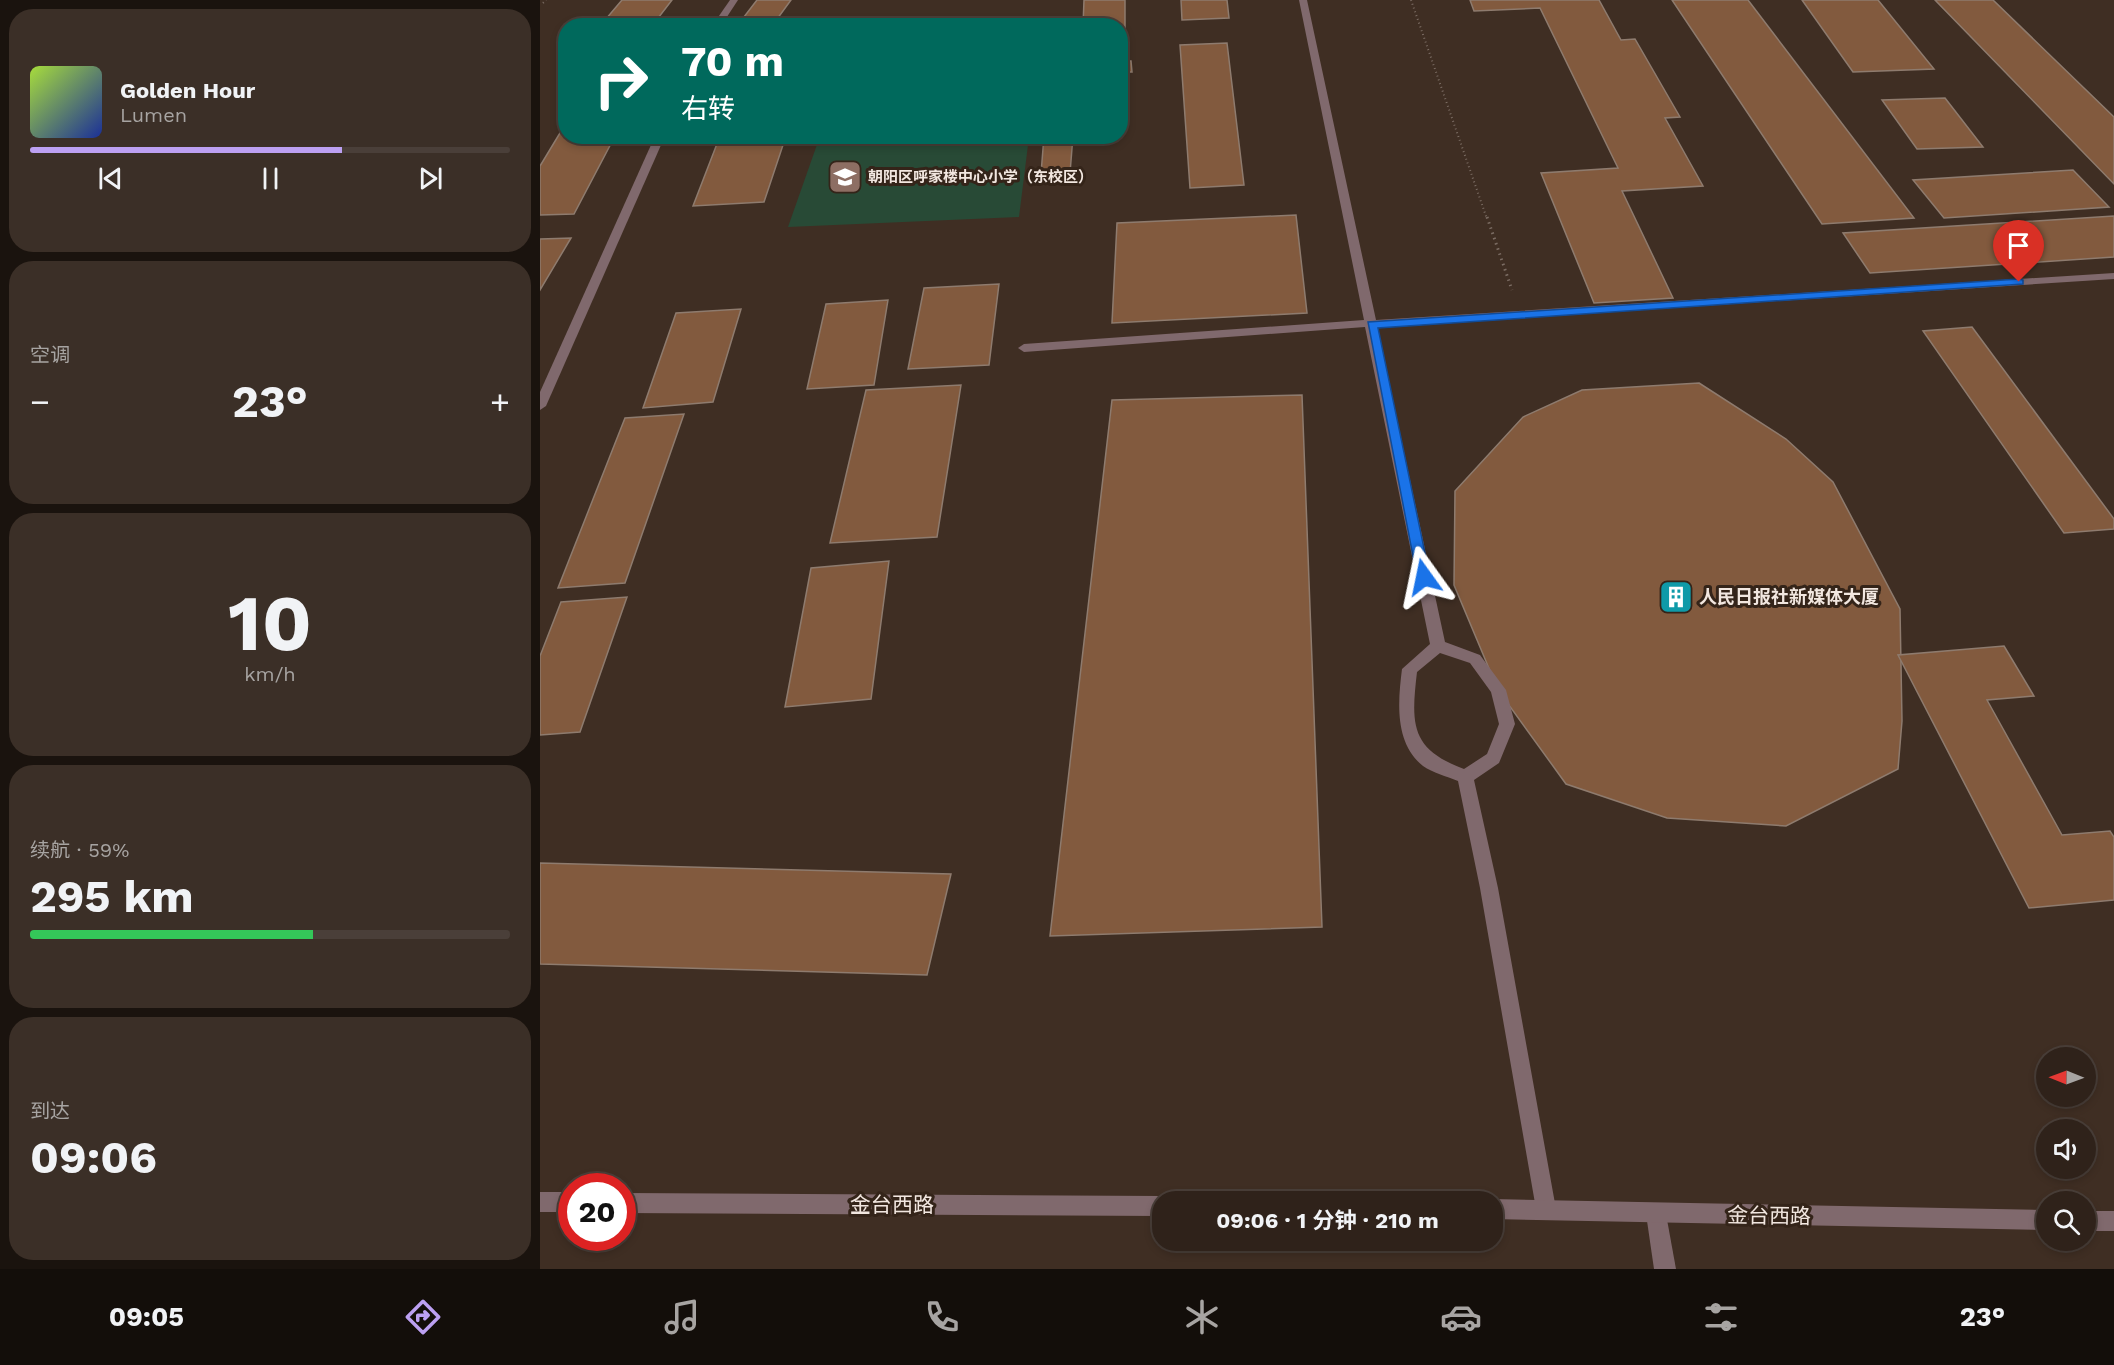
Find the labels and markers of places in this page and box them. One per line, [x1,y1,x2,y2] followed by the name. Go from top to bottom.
[827,159,863,195] school or university icon: 朝阳区呼家楼中心小学（东校区）
[868,168,1093,186] place label: 朝阳区呼家楼中心小学（东校区）
[1993,220,2044,282] pin
[1658,579,1694,615] building icon: 人民日报社新媒体大厦
[1699,586,1879,607] place label: 人民日报社新媒体大厦

